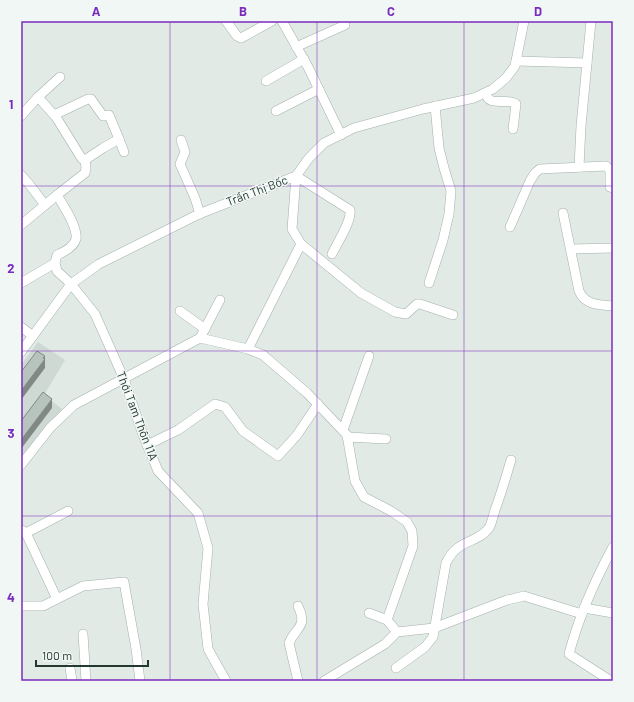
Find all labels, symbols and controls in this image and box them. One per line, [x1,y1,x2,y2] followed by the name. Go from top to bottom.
[92,3,101,19] text: A
[239,3,247,19] text: B
[387,3,395,19] text: C
[534,3,542,19] text: D
[9,96,13,112] text: 1
[224,172,289,208] street label: Trần Thị Bốc
[7,260,15,276] text: 2
[114,369,161,462] street label: Thới Tam Thôn 11A
[7,425,15,441] text: 3
[7,589,15,605] text: 4
[36,642,148,668] scale bar
[42,648,72,662] text: 100 m

